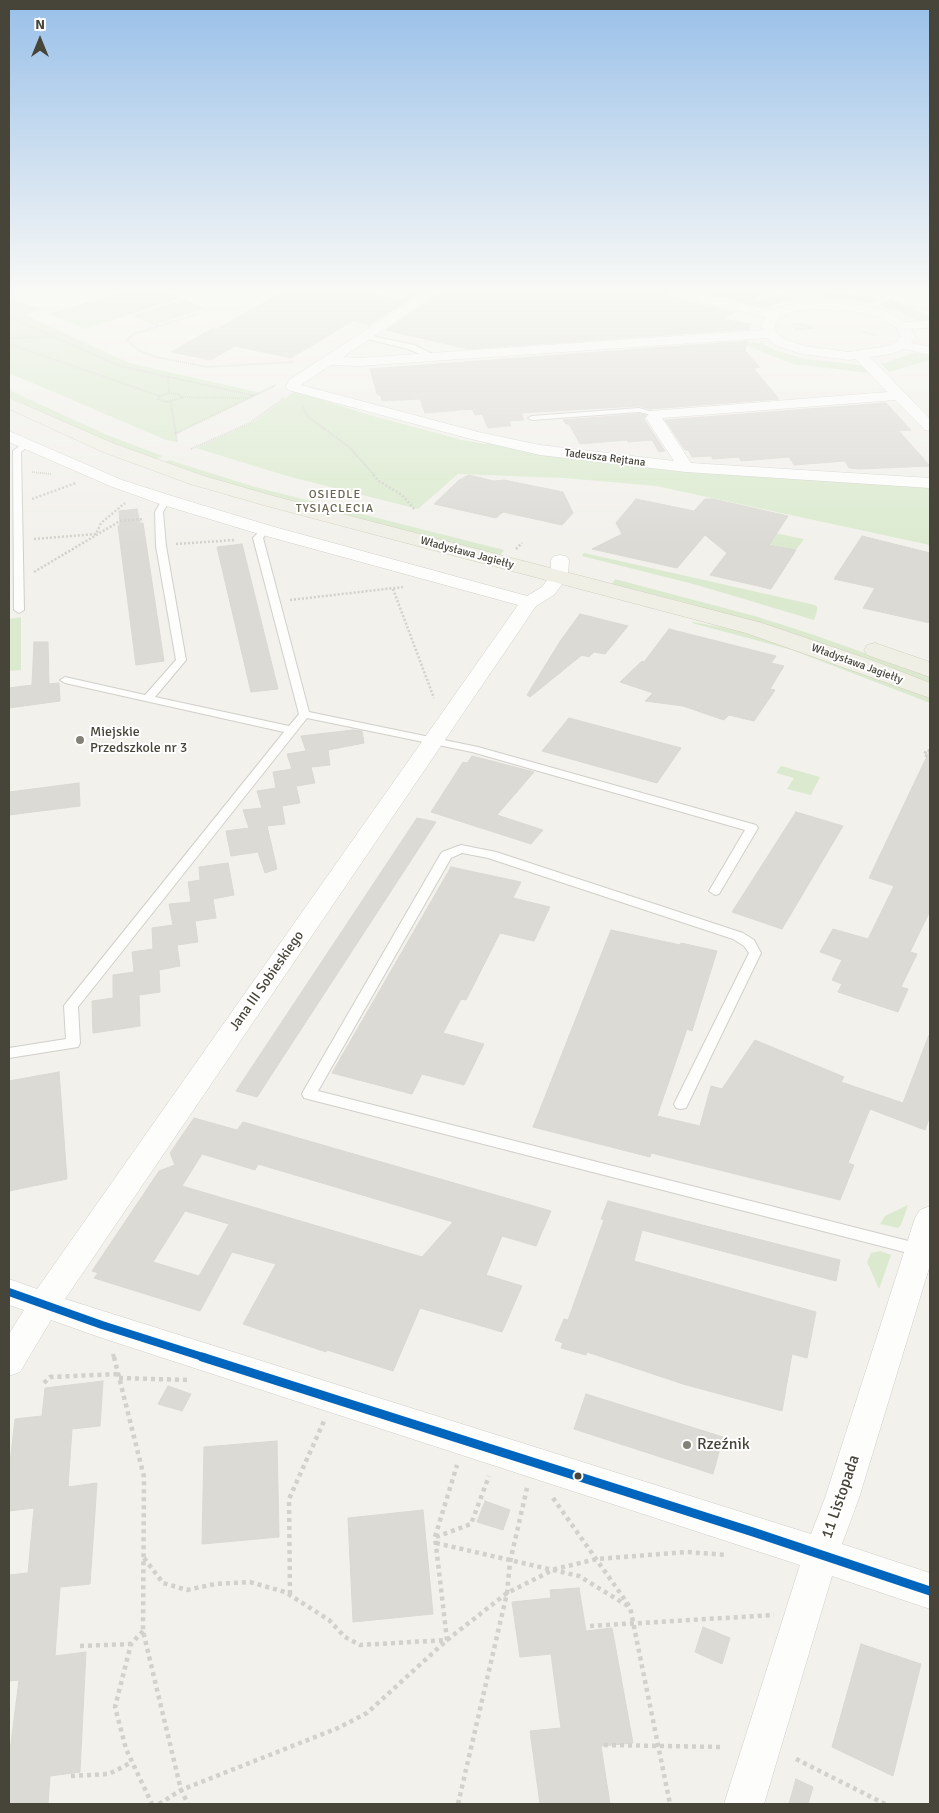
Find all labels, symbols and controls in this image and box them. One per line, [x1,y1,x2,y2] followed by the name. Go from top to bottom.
[15,15,65,65] north arrow
[35,16,45,33] text: N
[564,447,646,469] street label: Tadeusza Rejtana
[294,488,376,516] district label: OSIEDLE TYSIĄCLECIA
[419,534,515,572] street label: Władysława Jagiełły
[809,641,905,687] street label: Władysława Jagiełły
[90,724,187,756] place label: Miejskie Przedszkole nr 3
[74,734,86,746] marker: Miejskie Przedszkole nr 3
[226,928,308,1034] street label: Jana III Sobieskiego
[697,1435,750,1455] place label: Rzeźnik
[681,1439,693,1451] marker: Rzeźnik
[818,1453,864,1541] street label: 11 Listopada
[573,1471,583,1481] unlabelled marker

